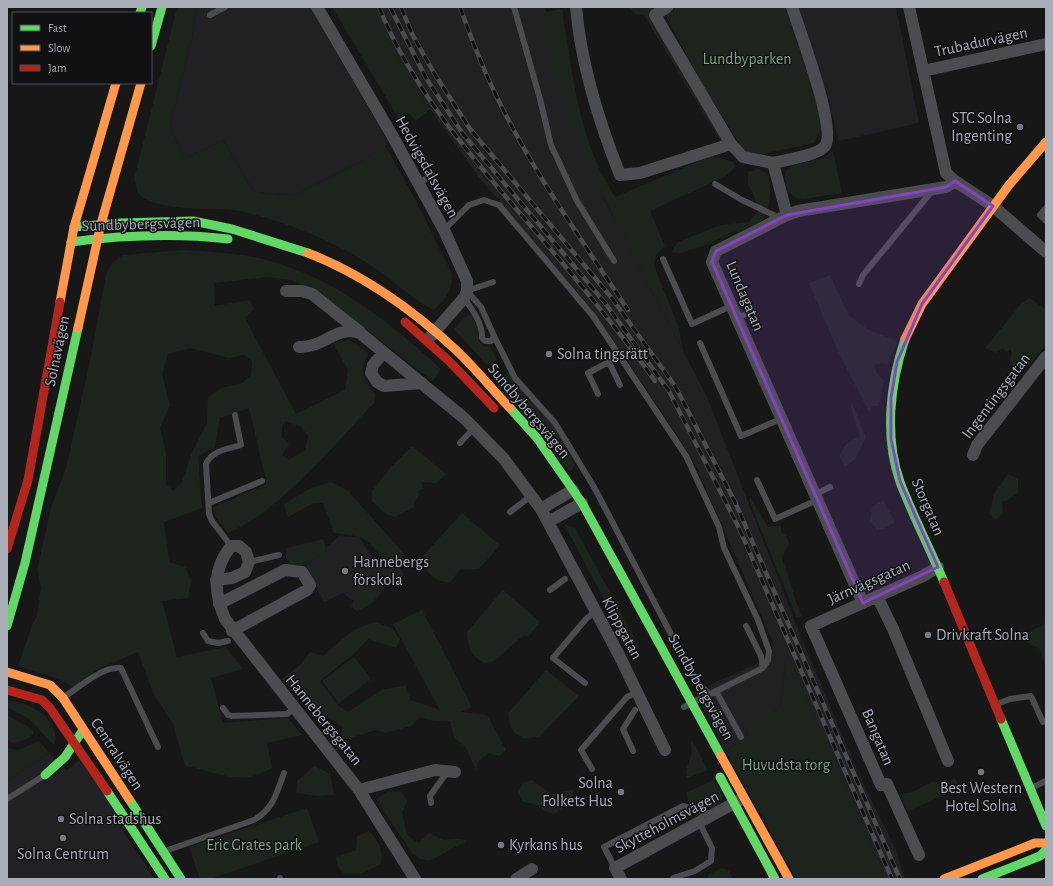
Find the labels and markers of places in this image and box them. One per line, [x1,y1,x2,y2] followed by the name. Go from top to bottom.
[951,110,1012,144] place label: STC Solna Ingenting
[1015,122,1025,132] marker: STC Solna Ingenting
[557,346,648,362] place label: Solna tingsrätt
[544,349,554,359] marker: Solna tingsrätt
[353,554,429,588] place label: Hannebergs förskola
[340,566,350,576] marker: Hannebergs förskola
[936,627,1029,643] place label: Drivkraft Solna
[923,630,933,640] marker: Drivkraft Solna
[976,767,986,777] marker: Best Western Hotel Solna
[542,775,613,809] place label: Solna Folkets Hus
[940,780,1022,814] place label: Best Western Hotel Solna
[616,787,626,797] marker: Solna Folkets Hus
[69,811,161,827] place label: Solna stadshus
[56,814,66,824] marker: Solna stadshus
[58,833,68,843] marker: Solna Centrum
[509,837,583,854] place label: Kyrkans hus
[496,840,506,850] marker: Kyrkans hus
[17,846,109,862] place label: Solna Centrum

